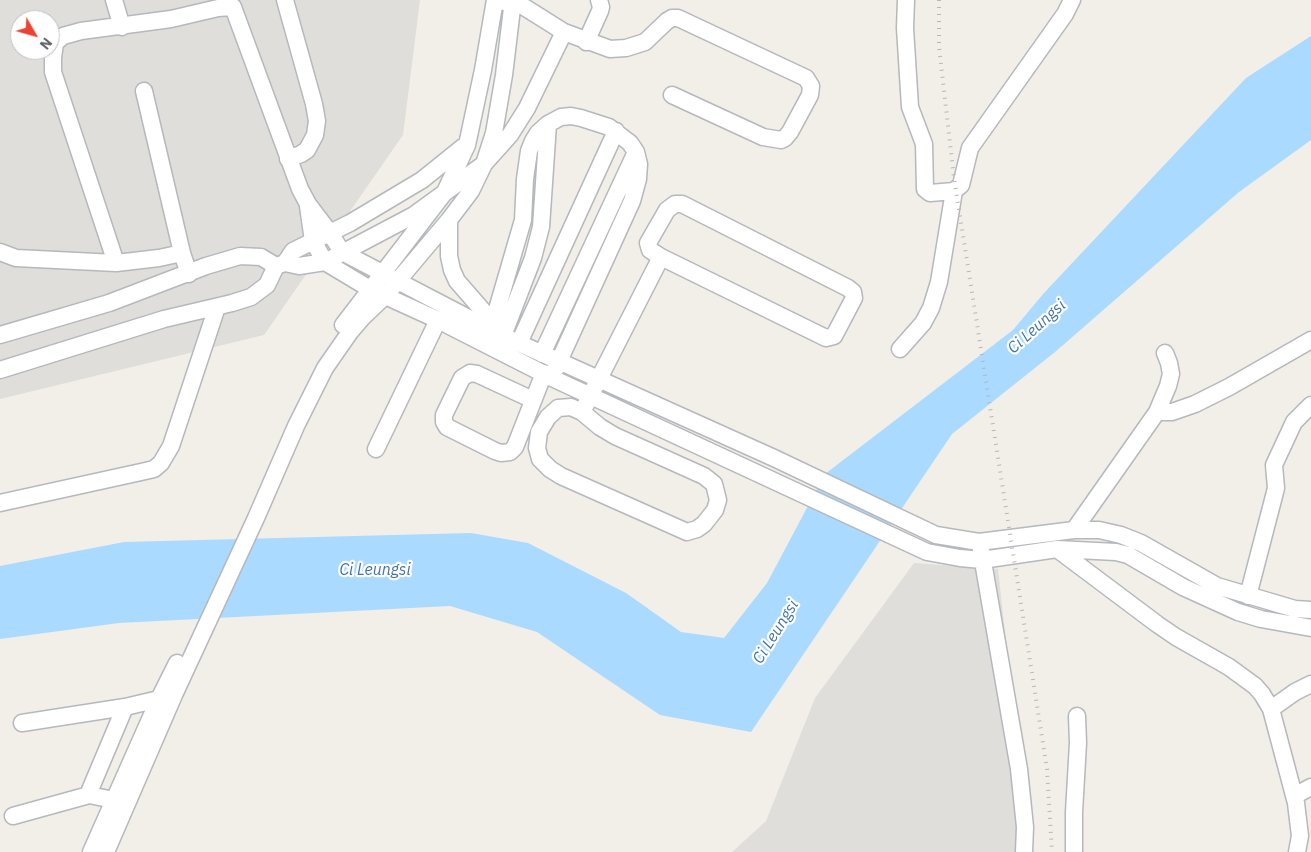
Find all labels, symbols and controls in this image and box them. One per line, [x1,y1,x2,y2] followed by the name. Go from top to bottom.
[10,10,60,60] north arrow
[36,34,56,53] text: N
[1004,296,1070,358] water label: Ci Leungsi
[339,560,411,580] water label: Ci Leungsi
[749,597,803,667] water label: Ci Leungsi

